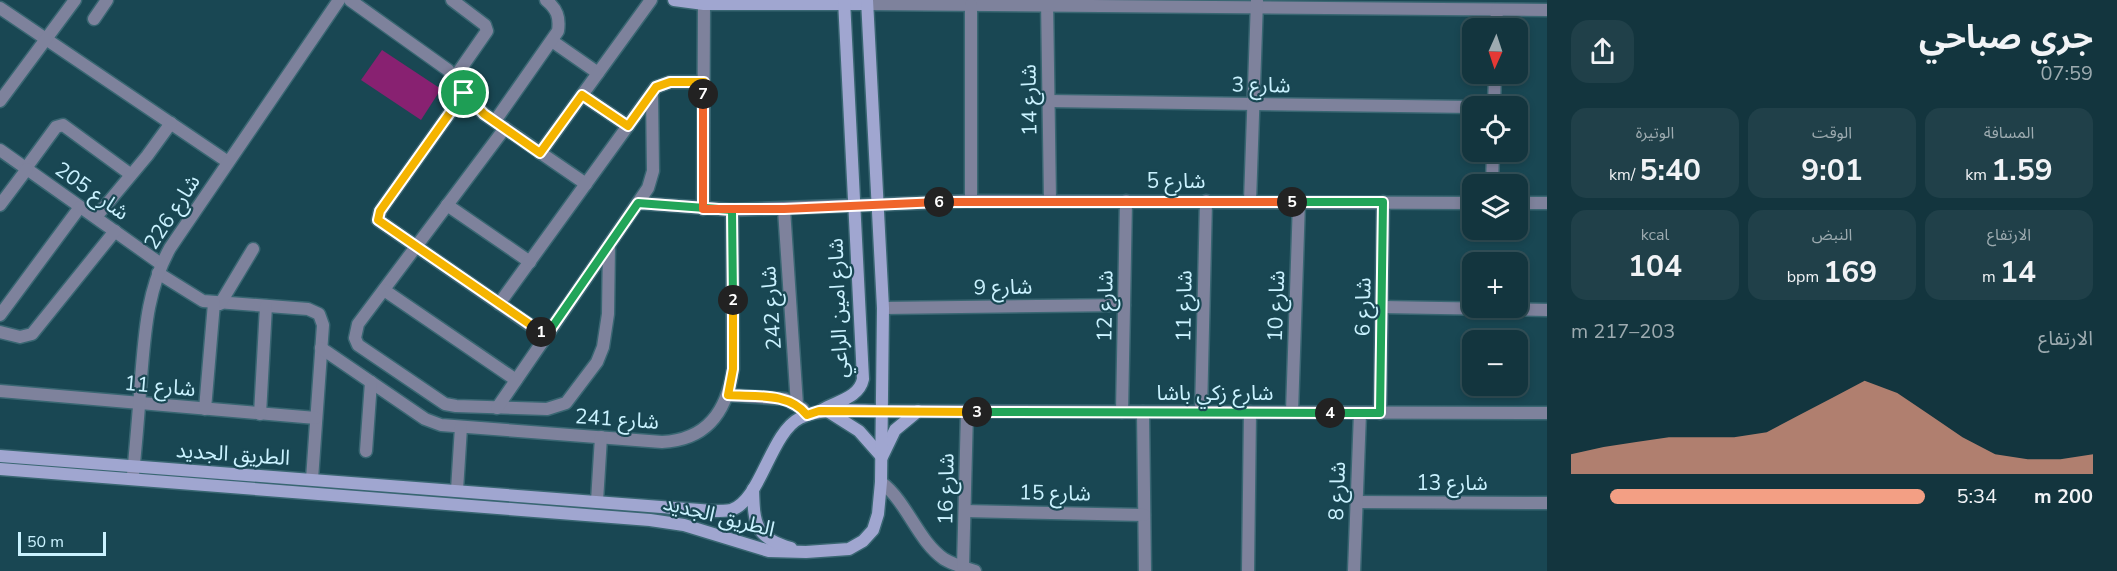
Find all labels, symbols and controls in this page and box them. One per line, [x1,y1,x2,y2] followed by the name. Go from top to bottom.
[1919,15,2093,60] text: جري صباحي
[1462,18,1528,84] north arrow
[1462,18,1528,396] map controls
[1571,20,1634,83] button: share
[2040,60,2093,87] text: 07:59
[1014,64,1045,136] street label: شارع 14
[438,67,489,118] pin
[1231,70,1291,101] street label: شارع 3
[447,76,480,109] icon: arrive
[688,79,718,109] pin: 7
[698,83,708,105] text: 7
[1462,96,1528,162] button: locate
[1636,122,1674,144] text: الوتيرة
[1812,122,1852,144] text: الوقت
[1984,122,2034,144] text: المسافة
[1639,150,1701,191] text: 5:40
[1801,150,1863,191] text: 9:01
[1991,150,2053,191] text: 1.59
[49,155,134,227] street label: شارع 205
[1609,164,1639,186] text: /km
[1965,164,1991,186] text: km
[1147,167,1205,196] street label: شارع 5
[137,169,207,255] street label: شارع 226
[1462,174,1528,240] button: layers
[924,187,954,217] pin: 6
[1277,187,1307,217] pin: 5
[934,191,944,213] text: 6
[1287,191,1297,213] text: 5
[1641,224,1669,246] text: kcal
[1812,224,1852,246] text: النبض
[1987,224,2031,246] text: الارتفاع
[822,237,856,379] street label: شارع امين الراعي
[1628,246,1682,287] text: 104
[1462,252,1528,318] button: +
[1823,252,1877,293] text: 169
[2000,252,2036,293] text: 14
[754,265,789,351] street label: شارع 242
[1787,266,1823,288] text: bpm
[1982,266,2000,288] text: m
[1090,270,1121,342] street label: شارع 12
[1169,270,1200,342] street label: شارع 11
[1261,270,1292,342] street label: شارع 10
[973,272,1033,303] street label: شارع 9
[1348,277,1379,337] street label: شارع 6
[718,285,748,315] pin: 2
[728,289,738,311] text: 2
[526,317,556,347] pin: 1
[1571,318,1675,345] text: 203–217 m
[536,321,546,343] text: 1
[2038,325,2093,352] text: الارتفاع
[1462,330,1528,396] button: −
[123,369,197,404] street label: شارع 11
[1156,379,1274,409] street label: شارع زكي باشا
[962,397,992,427] pin: 3
[1315,398,1345,428] pin: 4
[972,401,982,423] text: 3
[574,402,660,437] street label: شارع 241
[1325,402,1335,424] text: 4
[175,436,291,472] street label: الطريق الجديد
[931,453,962,525] street label: شارع 16
[1322,461,1353,521] street label: شارع 8
[1416,469,1488,498] street label: شارع 13
[1019,478,1091,509] street label: شارع 15
[1956,483,1997,510] text: 5:34
[2034,483,2093,510] text: 200 m
[660,489,778,543] street label: الطريق الجديد
[18,529,106,556] scale bar
[27,531,64,553] text: 50 m

